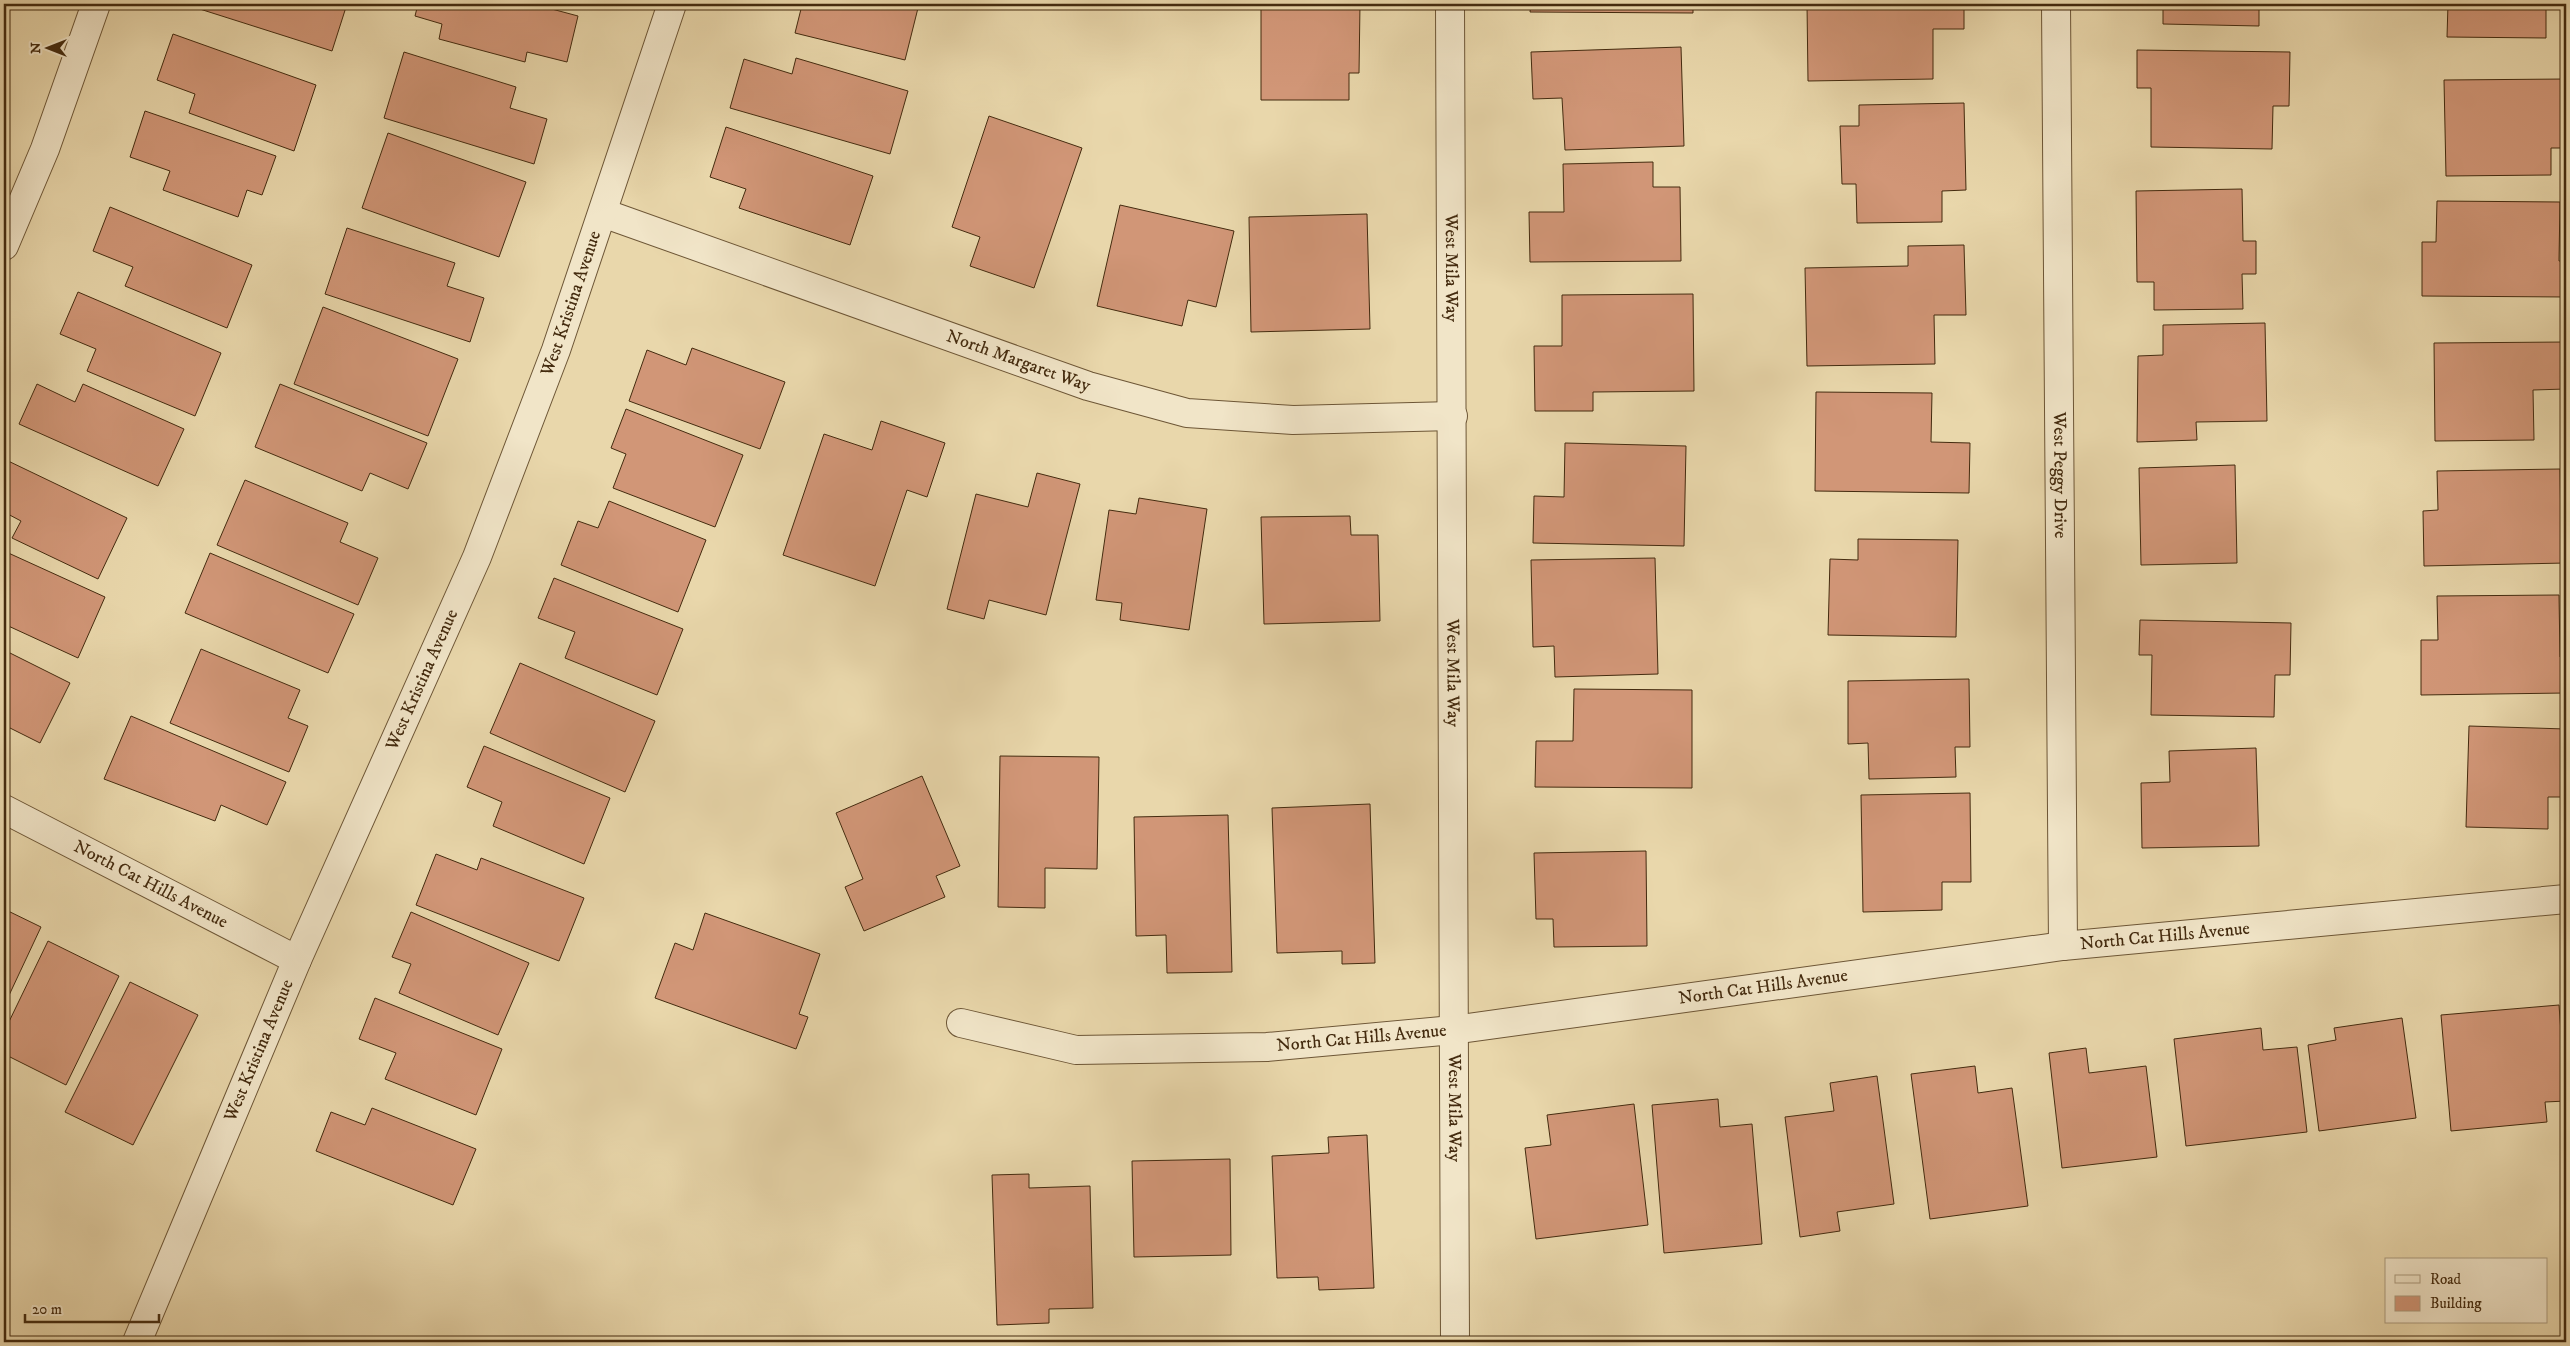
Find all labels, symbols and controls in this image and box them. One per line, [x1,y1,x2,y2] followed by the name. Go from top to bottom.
[22,22,72,72] north arrow
[27,42,45,54] text: N
[1440,213,1462,323] street label: West Mila Way
[536,228,606,380] street label: West Kristina Avenue
[943,325,1094,397] street label: North Margaret Way
[2048,411,2071,538] street label: West Peggy Drive
[381,606,463,755] street label: West Kristina Avenue
[1441,618,1464,728] street label: West Mila Way
[70,836,232,933] street label: North Cat Hills Avenue
[2079,918,2251,955] street label: North Cat Hills Avenue
[1677,965,1849,1010] street label: North Cat Hills Avenue
[219,976,299,1126] street label: West Kristina Avenue
[1276,1020,1447,1057] street label: North Cat Hills Avenue
[1443,1053,1465,1163] street label: West Mila Way
[2385,1258,2548,1324] legend
[2430,1270,2462,1289] text: Road
[25,1291,159,1323] scale bar
[2430,1294,2482,1313] text: Building
[32,1300,62,1319] text: 20 m

